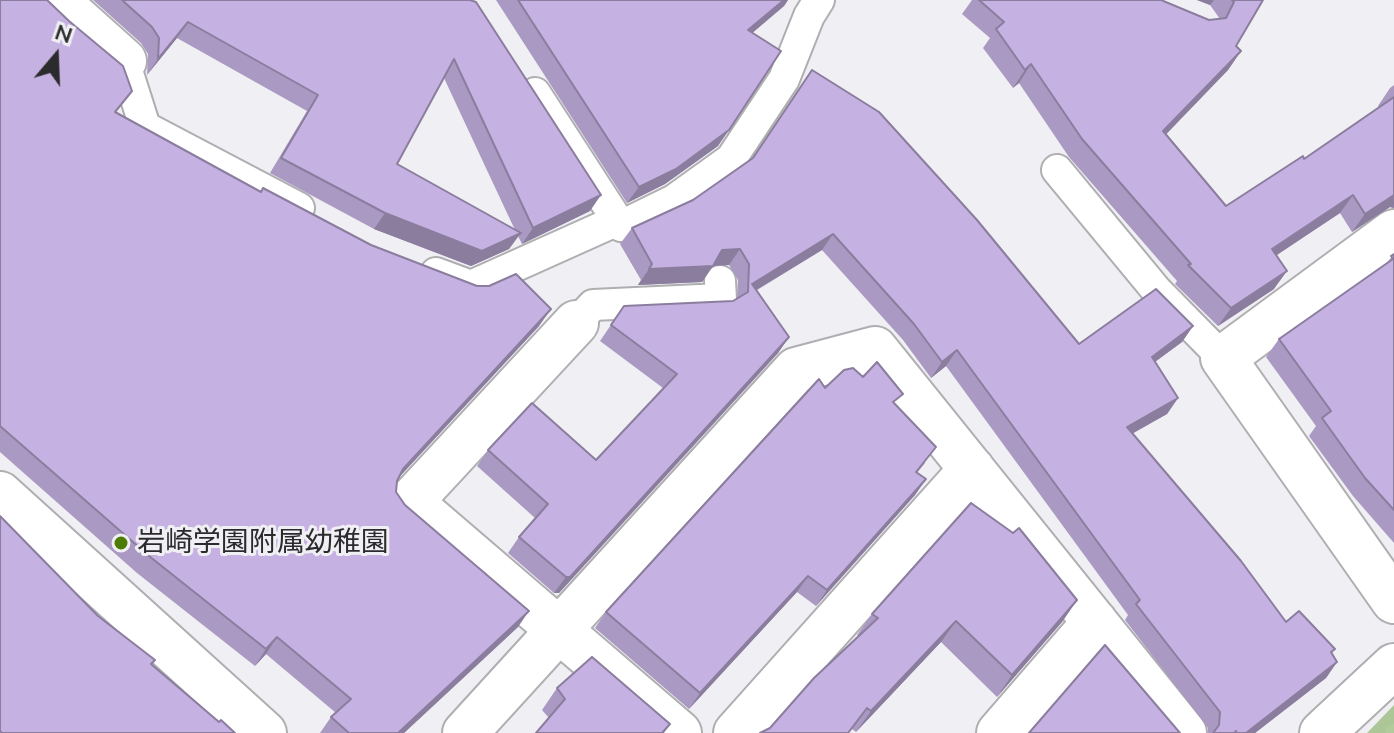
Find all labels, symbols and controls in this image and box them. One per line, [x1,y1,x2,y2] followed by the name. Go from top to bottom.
[16,16,96,96] north arrow
[51,17,76,49] text: N
[137,526,389,560] place label: 岩崎学園附属幼稚園
[112,534,130,552] marker: 岩崎学園附属幼稚園

